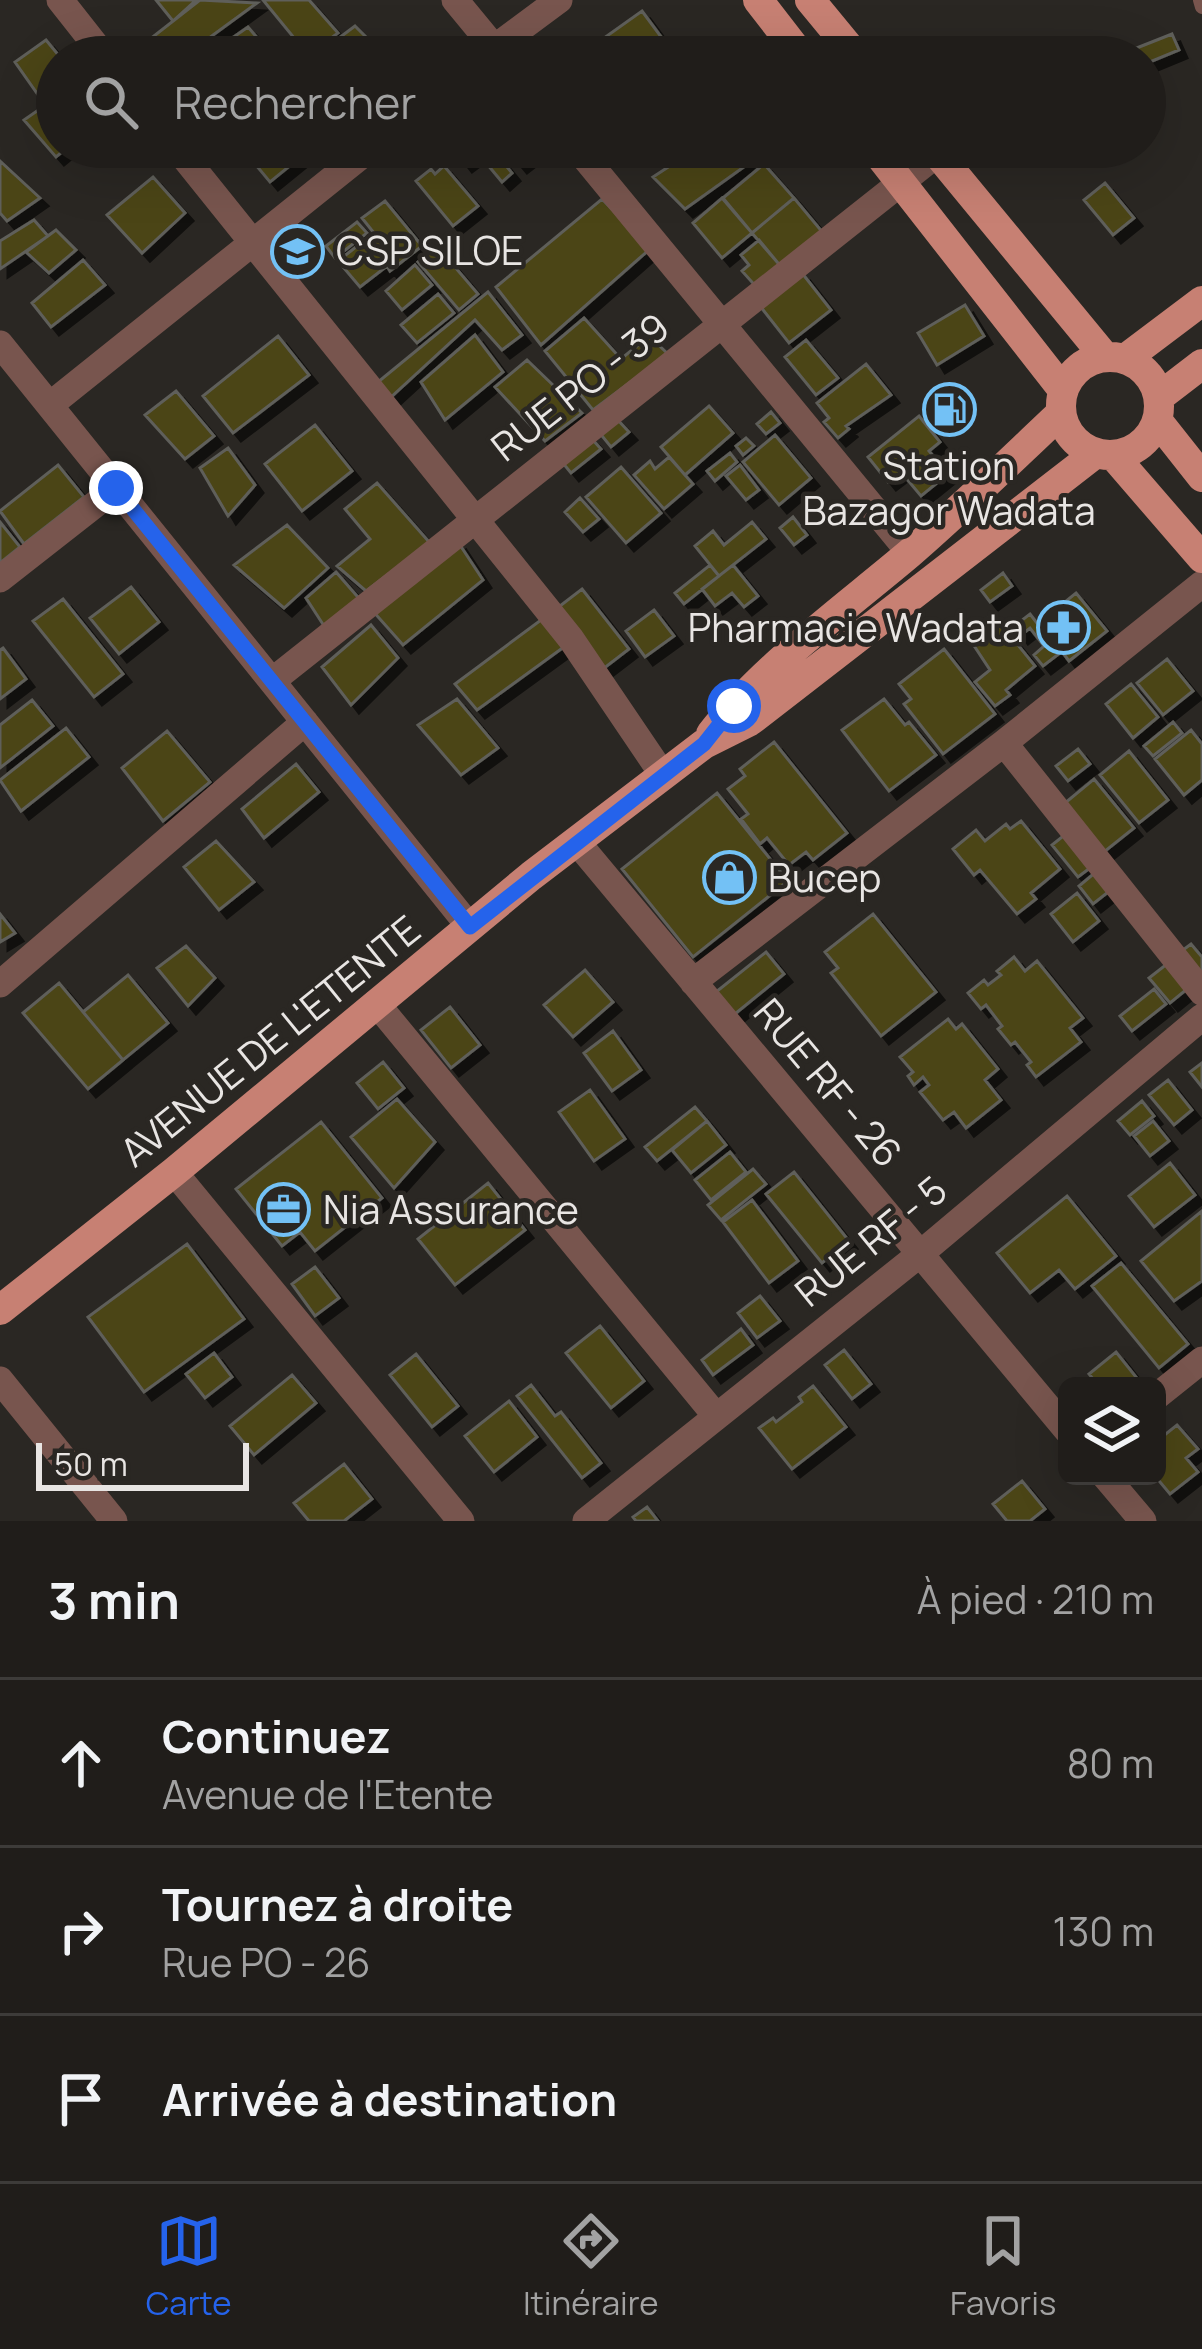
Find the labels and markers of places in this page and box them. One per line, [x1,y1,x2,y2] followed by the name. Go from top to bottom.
[269,223,325,279] school or university icon: CSP SILOE
[336,223,523,277] place label: CSP SILOE
[921,381,977,437] fuel station icon: Station Bazagor Wadata
[802,438,1096,537] place label: Station Bazagor Wadata
[688,600,1024,654] place label: Pharmacie Wadata
[1035,600,1091,656] pharmacy icon: Pharmacie Wadata
[701,850,757,906] shop icon: Bucep
[768,850,881,904] place label: Bucep
[256,1182,312,1238] office icon: Nia Assurance
[323,1182,579,1236] place label: Nia Assurance

